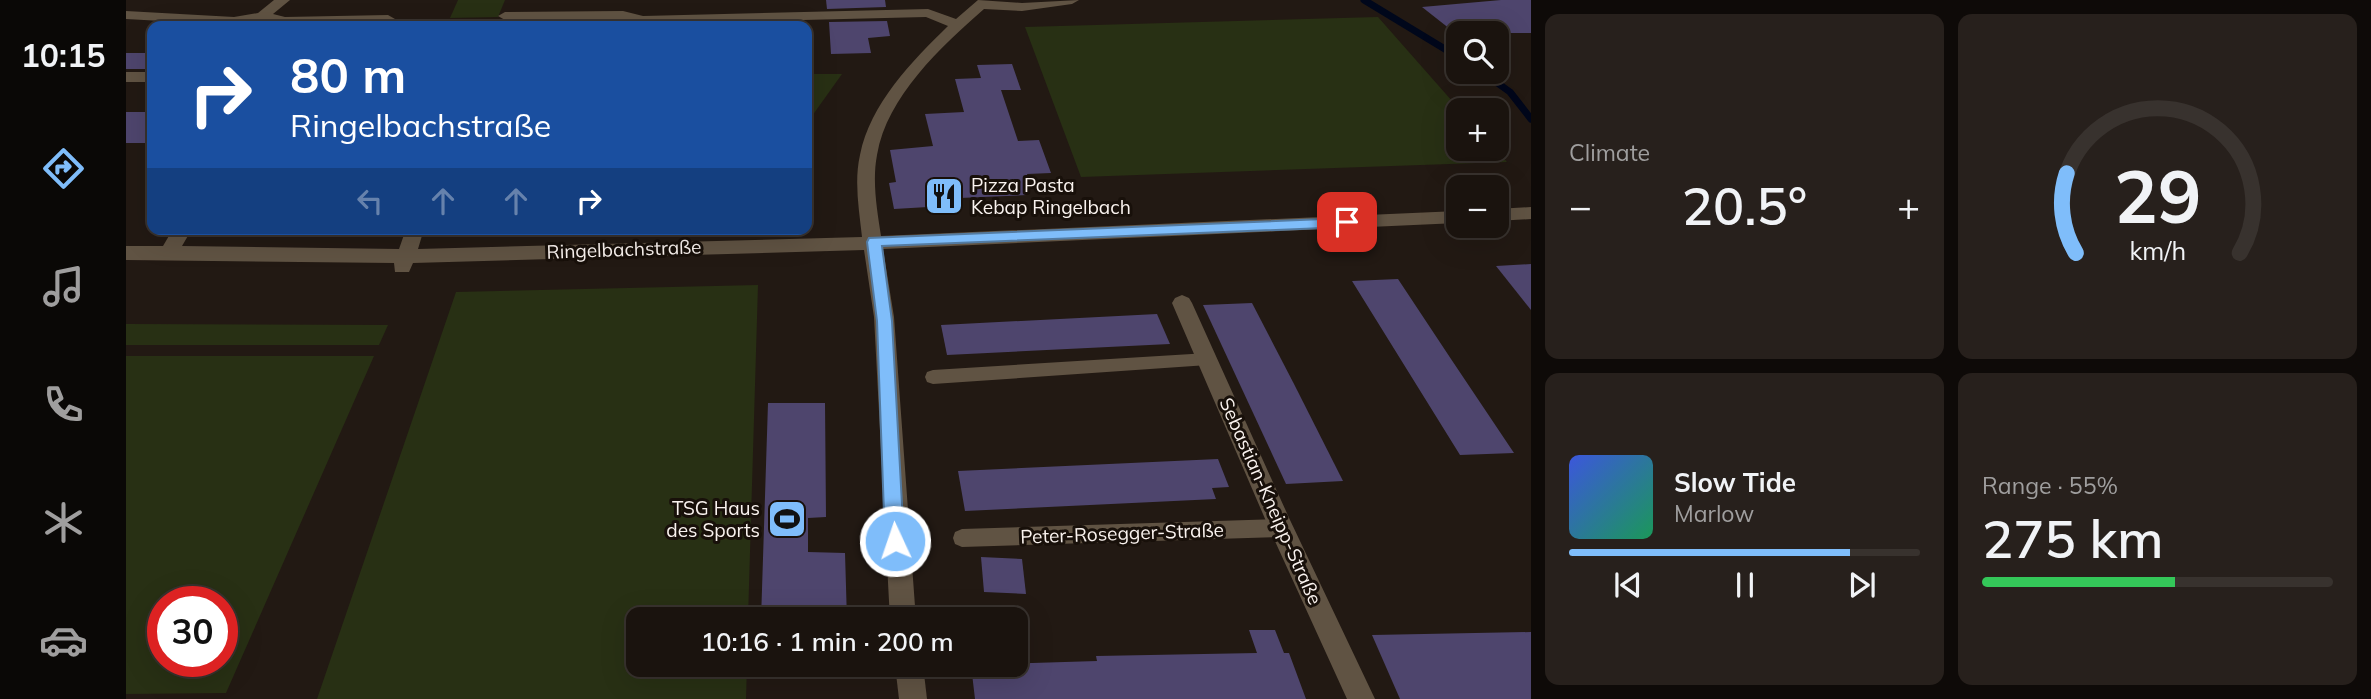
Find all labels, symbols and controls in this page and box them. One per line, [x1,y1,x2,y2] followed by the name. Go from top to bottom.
[1446,21,1509,238] map controls
[1446,21,1509,84] button: search
[21,35,105,75] text: 10:15
[290,44,406,105] text: 80 m
[175,49,266,140] icon: right
[1446,98,1509,161] button: +
[290,105,551,145] text: Ringelbachstraße
[1569,138,1650,167] text: Climate
[39,144,88,193] icon: directions
[2114,150,2201,241] text: 29
[971,173,1131,219] place label: Pizza Pasta Kebap Ringelbach
[1682,173,1807,238] text: 20.5°
[923,175,965,217] restaurant icon: Pizza Pasta Kebap Ringelbach
[1446,175,1509,238] button: −
[351,182,389,220] icon: left
[424,182,462,220] icon: ahead
[497,182,535,220] icon: ahead
[570,182,608,220] icon: right
[1569,182,1592,230] text: −
[1897,182,1920,230] text: +
[1317,192,1377,252] pin
[1328,203,1366,241] icon: arrive
[546,234,702,264] street label: Ringelbachstraße
[2129,234,2186,265] text: km/h
[39,262,88,311] icon: music
[39,380,88,429] icon: phone
[1214,394,1328,608] street label: Sebastian-Kneipp-Straße
[1674,466,1796,499] text: Slow Tide
[1982,471,2118,500] text: Range · 55%
[666,496,760,542] place label: TSG Haus des Sports
[39,498,88,547] icon: climate
[766,498,808,540] sports icon: TSG Haus des Sports
[1674,499,1754,528] text: Marlow
[858,504,932,578] position arrow
[1982,506,2163,571] text: 275 km
[1020,517,1224,549] street label: Peter-Rosegger-Straße
[1609,566,1647,604] icon: previous
[1726,566,1764,604] icon: pause
[1843,566,1881,604] icon: next
[147,586,238,677] speed limit sign: 30
[39,616,88,665] icon: car
[700,625,954,658] text: 10:16 · 1 min · 200 m

